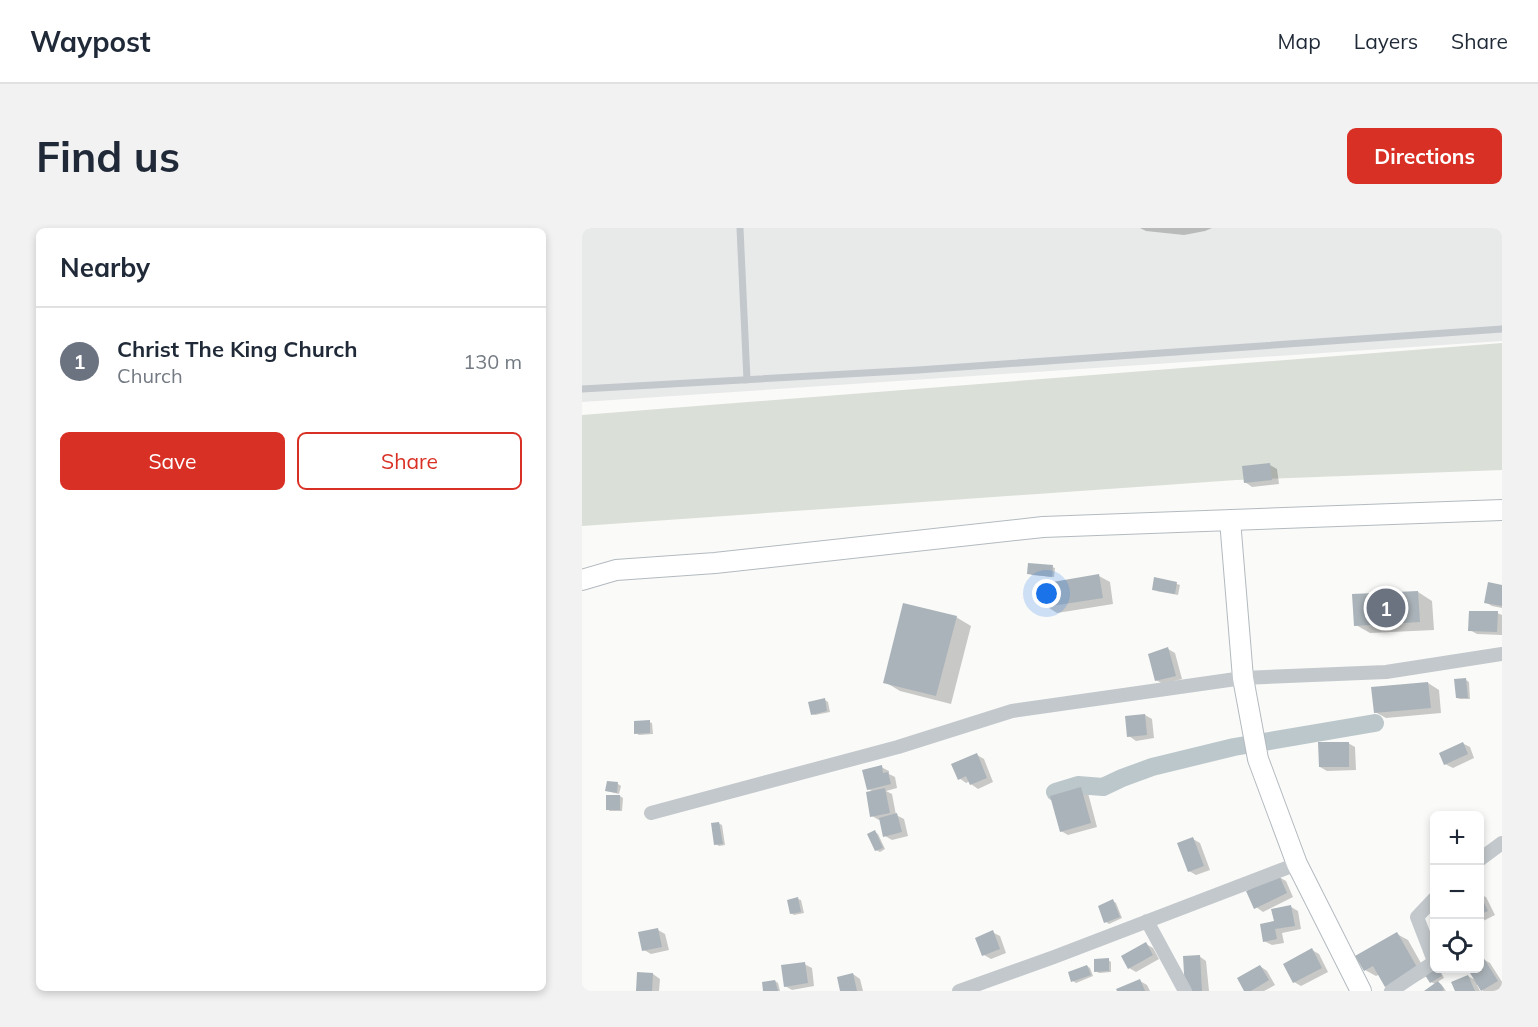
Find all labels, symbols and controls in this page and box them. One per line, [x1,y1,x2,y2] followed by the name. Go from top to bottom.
[30,24,151,59] text: Waypost
[1278,28,1321,54] text: Map
[1354,28,1418,54] text: Layers
[1451,28,1508,54] text: Share
[1347,128,1502,184] button: Directions
[36,130,180,183] text: Find us
[60,251,150,284] text: Nearby
[117,335,358,363] text: Christ The King Church
[74,349,86,374] text: 1
[463,349,522,374] text: 130 m
[117,363,183,388] text: Church
[60,432,285,490] button: Save
[297,432,522,490] button: Share
[1032,579,1061,608] your location
[1366,586,1406,631] pin: 1
[1430,811,1484,973] map controls
[1430,811,1484,865] button: +
[1430,865,1484,919] button: −
[1430,919,1484,973] button: locate

